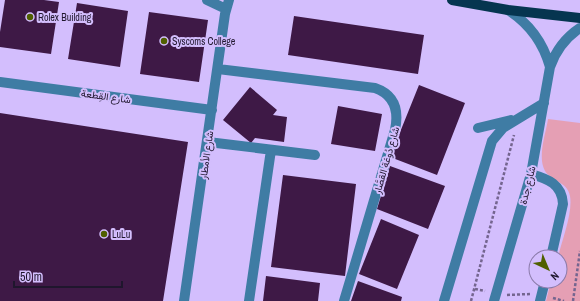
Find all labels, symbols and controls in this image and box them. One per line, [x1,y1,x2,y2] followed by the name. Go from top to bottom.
[38,11,92,24] place label: Rolex Building
[25,12,35,22] marker: Rolex Building
[172,35,236,48] place label: Syscoms College
[159,36,169,46] marker: Syscoms College
[80,87,132,106] street label: شارع القِطعة
[370,125,402,196] street label: شارع دُوغة القصَّار
[197,130,216,181] street label: شارع الأمطار
[516,164,539,206] street label: شارع جدة
[112,228,130,241] place label: LuLu
[99,229,109,239] marker: LuLu
[528,249,568,289] north arrow
[14,263,122,289] scale bar
[20,269,42,285] text: 50 m
[548,269,562,283] text: N

